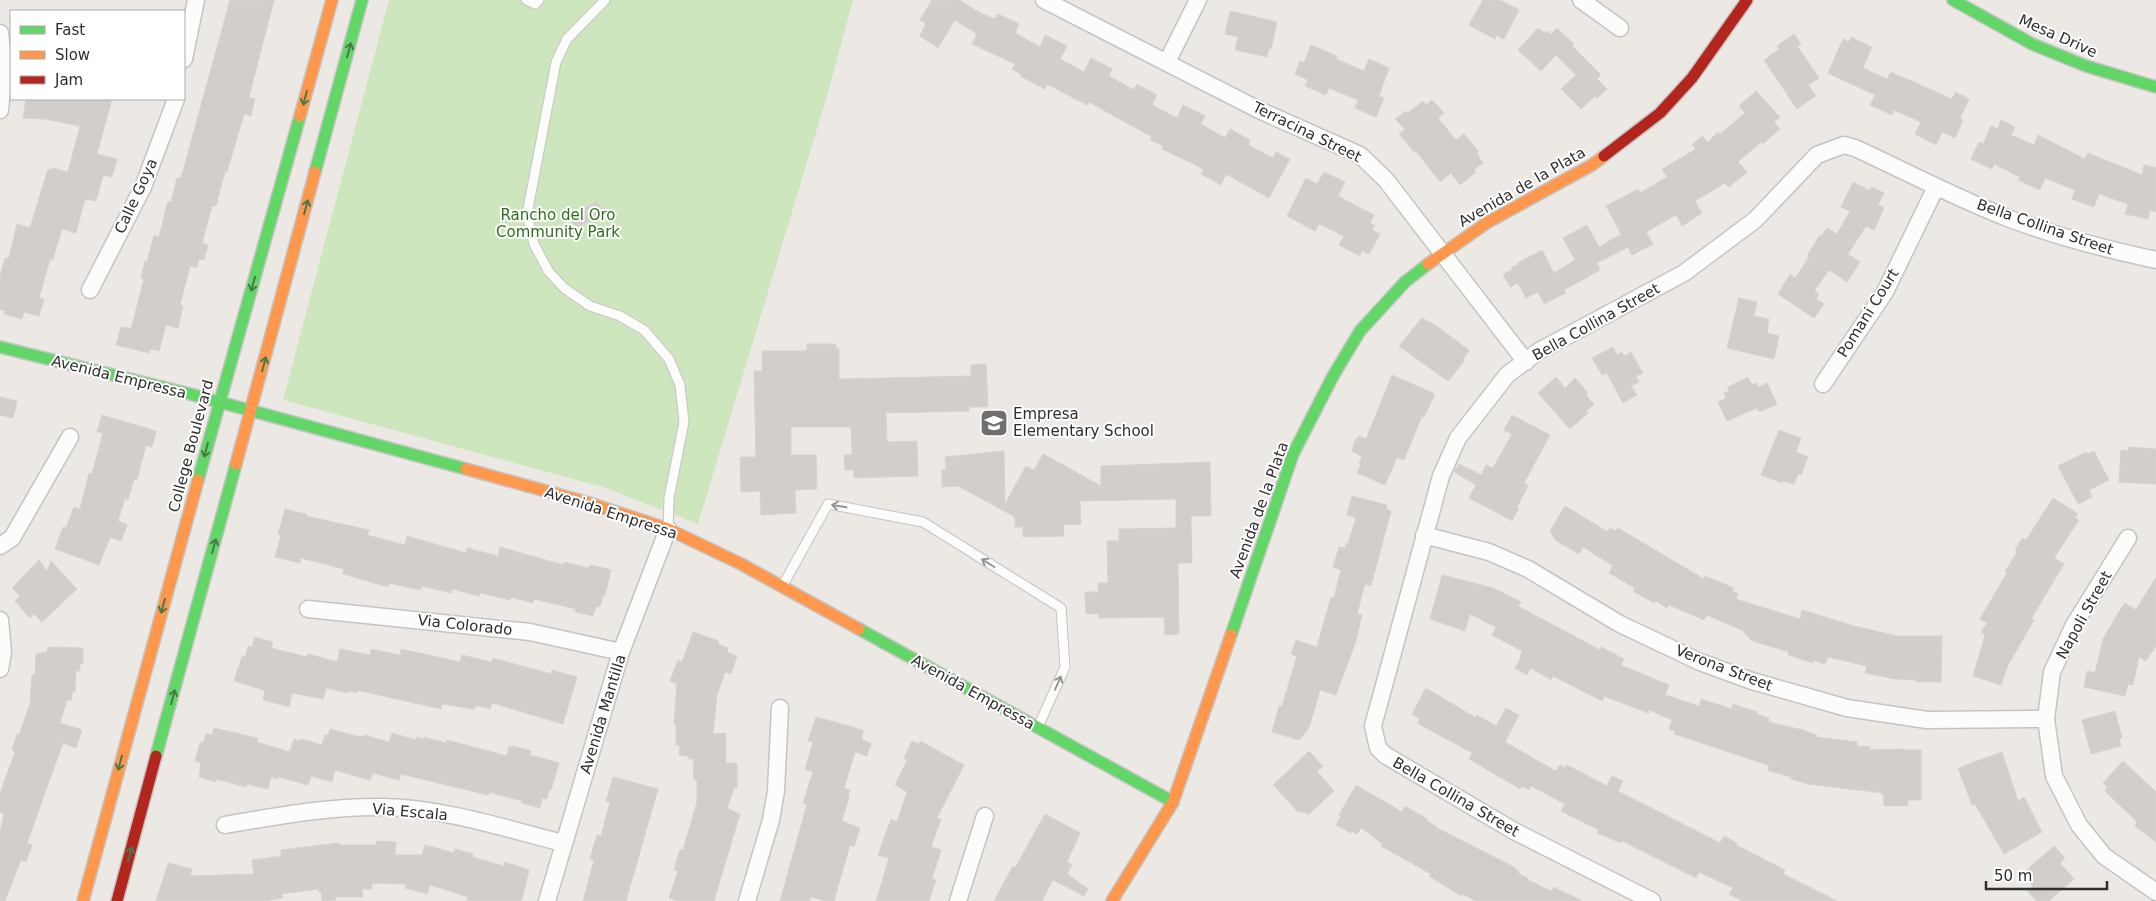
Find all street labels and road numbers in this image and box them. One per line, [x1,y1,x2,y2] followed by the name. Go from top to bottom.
[2016,11,2100,61] street label: Mesa Drive
[1249,97,1364,166] street label: Terracina Street
[1455,143,1589,231] street label: Avenida de la Plata
[111,156,161,236] street label: Calle Goya
[1974,195,2116,259] street label: Bella Collina Street
[1834,265,1902,361] street label: Pomani Court
[1529,279,1663,365] street label: Bella Collina Street
[50,352,188,402] street label: Avenida Empressa
[165,378,217,514] street label: College Boulevard
[1226,439,1292,581] street label: Avenida de la Plata
[543,483,679,543] street label: Avenida Empressa
[2052,568,2116,662] street label: Napoli Street
[417,611,513,639] street label: Via Colorado
[1673,641,1775,695] street label: Verona Street
[908,651,1038,733] street label: Avenida Empressa
[576,652,630,776] street label: Avenida Mantilla
[1390,753,1523,841] street label: Bella Collina Street
[371,800,449,824] street label: Via Escala

